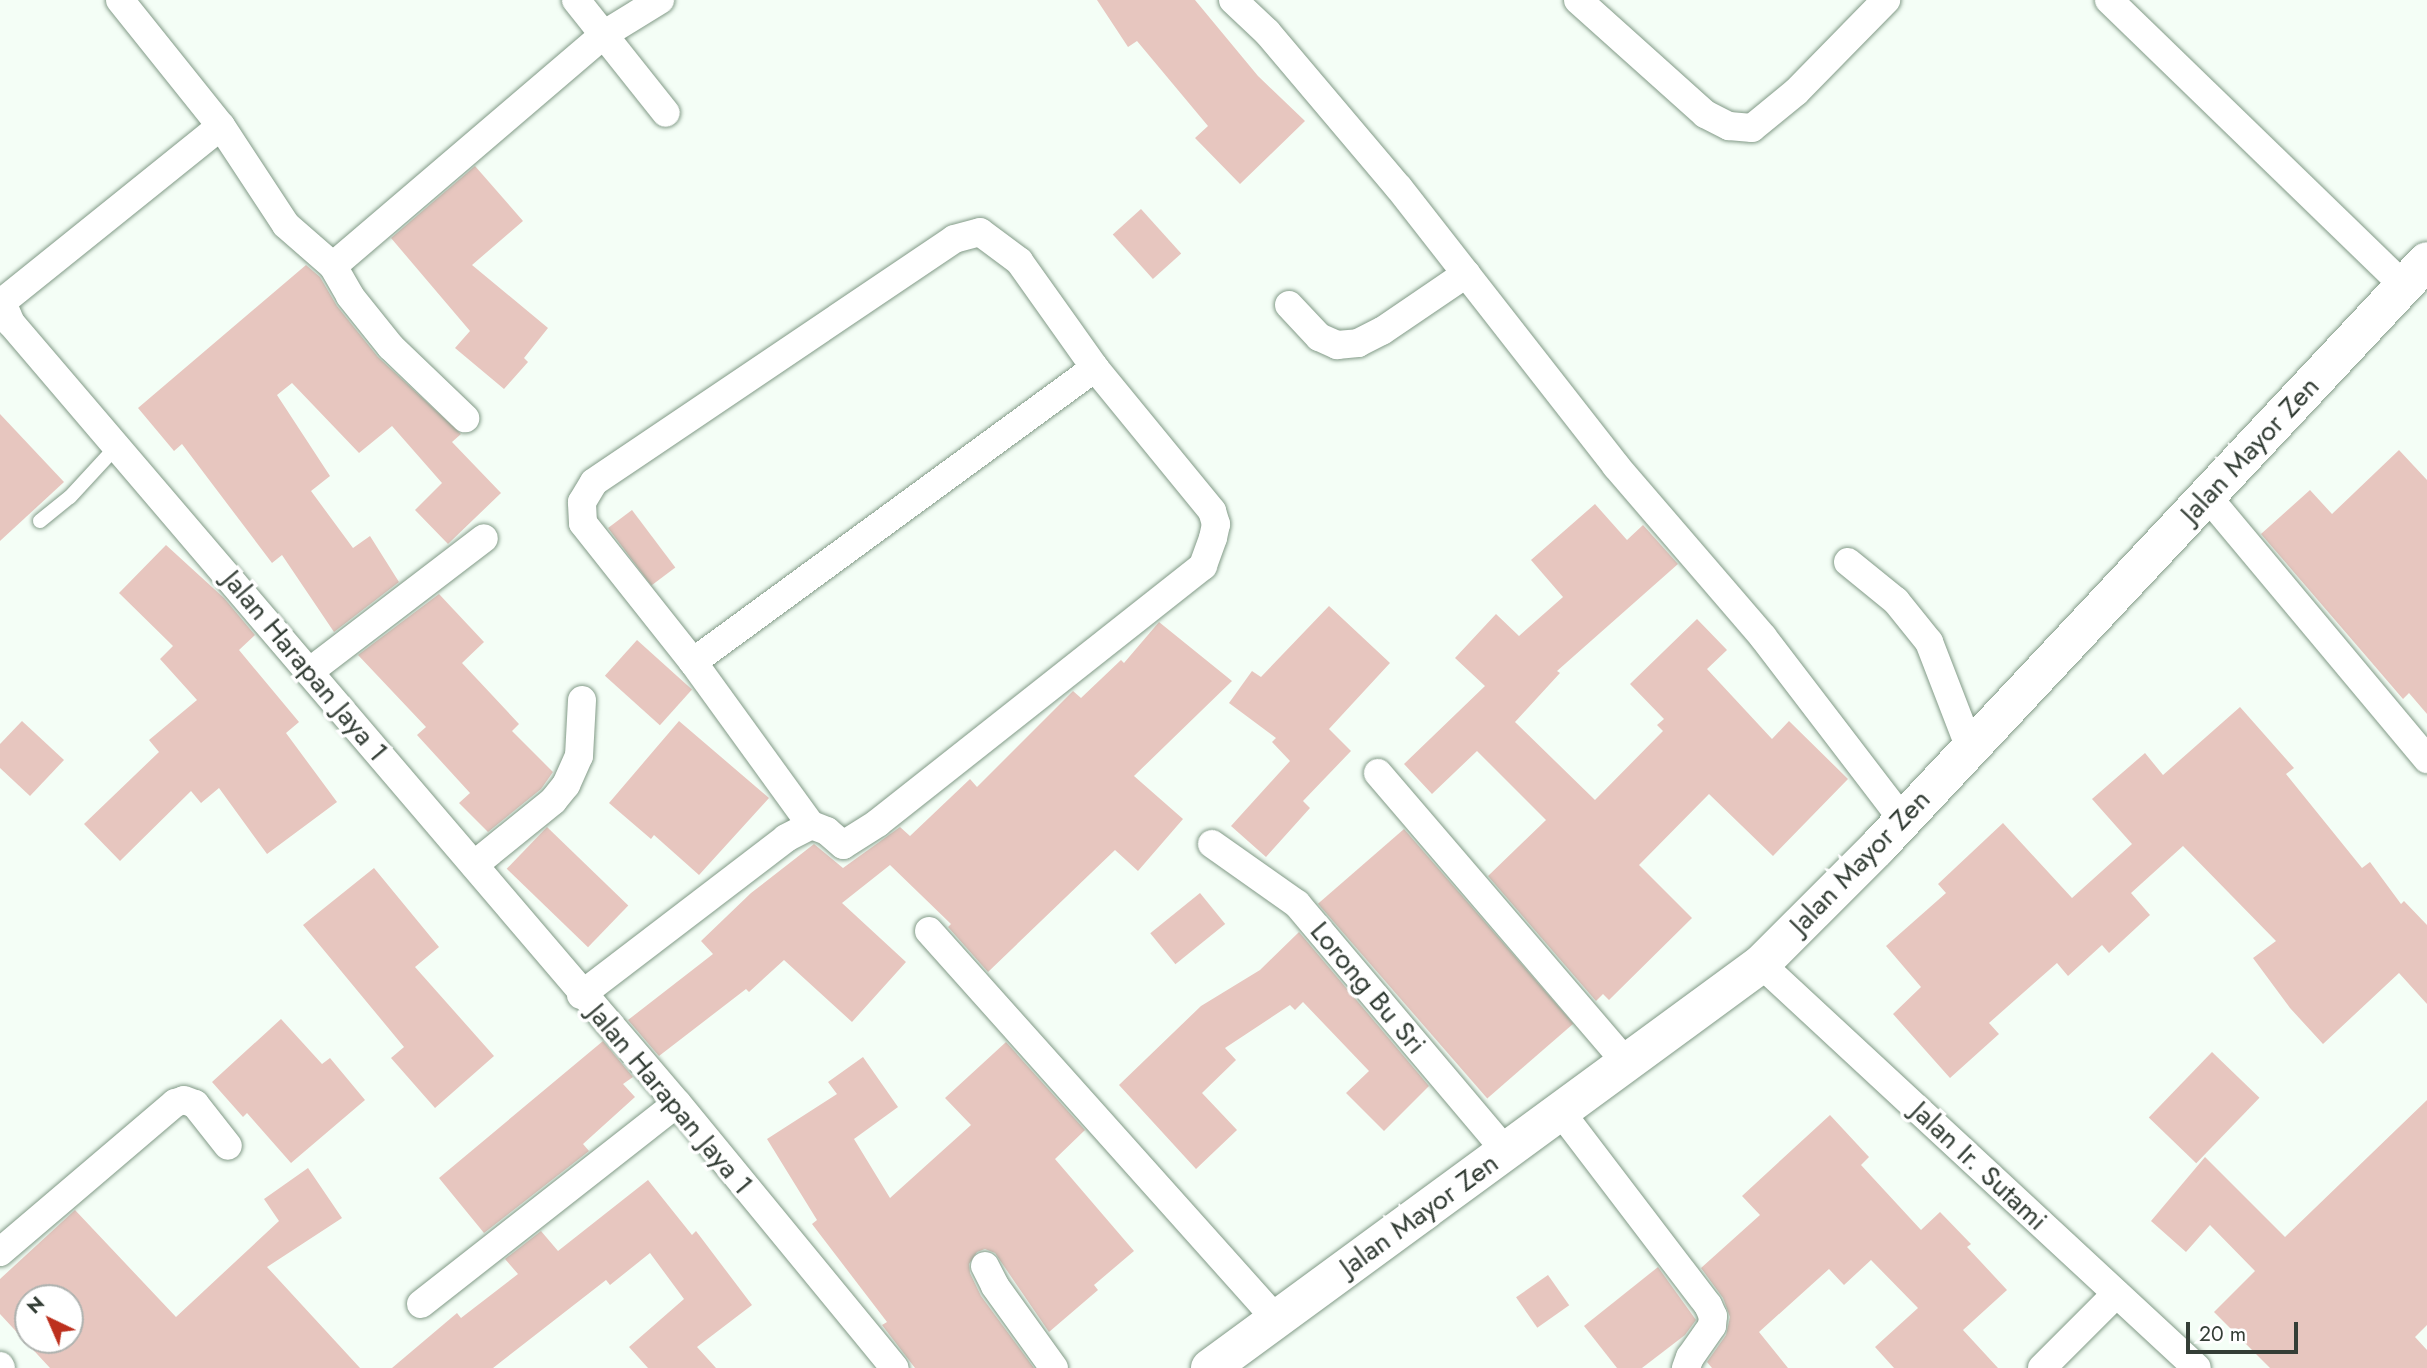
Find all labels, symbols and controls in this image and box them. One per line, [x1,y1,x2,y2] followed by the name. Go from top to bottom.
[2174,370,2326,530] street label: Jalan Mayor Zen
[215,564,395,768] street label: Jalan Harapan Jaya 1
[1783,783,1937,941] street label: Jalan Mayor Zen
[1303,915,1433,1061] street label: Lorong Bu Sri
[580,997,760,1201] street label: Jalan Harapan Jaya 1
[1904,1094,2054,1238] street label: Jalan Ir. Sutami
[1333,1146,1505,1284] street label: Jalan Mayor Zen
[14,1284,84,1354] north arrow
[21,1290,50,1320] text: N
[2189,1308,2301,1352] scale bar
[2199,1319,2246,1349] text: 20 m

